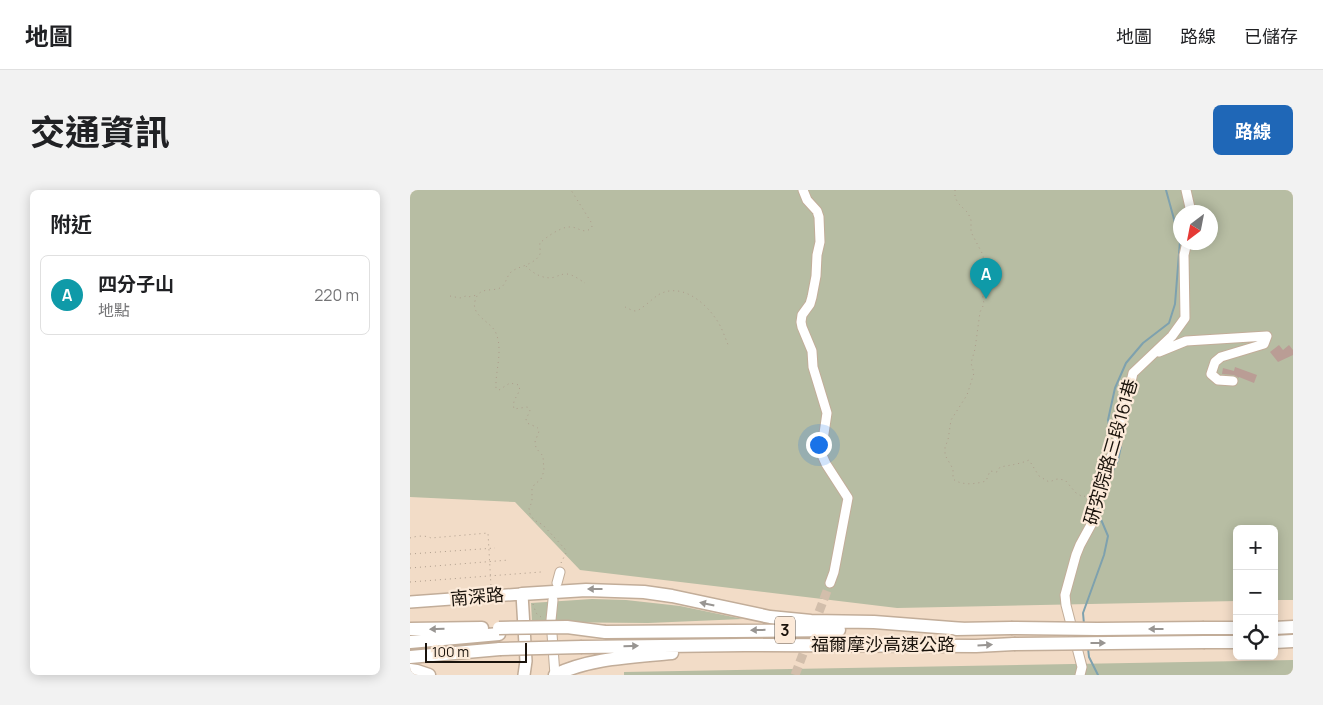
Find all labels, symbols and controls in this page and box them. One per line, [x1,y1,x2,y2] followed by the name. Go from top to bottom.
[25,19,73,52] text: 地圖
[1116,24,1152,48] text: 地圖
[1180,24,1216,48] text: 路線
[1244,24,1298,48] text: 已儲存
[1213,105,1293,155] button: 路線
[30,108,170,156] text: 交通資訊
[1173,205,1218,250] north arrow
[50,210,92,238] text: 附近
[970,258,1002,299] pin: A
[98,271,174,297] text: 四分子山
[62,284,72,306] text: A
[314,284,359,306] text: 220 m
[98,299,130,321] text: 地點
[1078,376,1142,528] street label: 研究院路三段161巷
[806,432,832,458] your location
[1233,525,1278,660] map controls
[1233,525,1278,570] button: +
[1233,570,1278,615] button: −
[449,582,505,610] street label: 南深路
[587,586,603,594] one-way arrow
[700,600,715,608] one-way arrow
[1233,615,1278,660] button: locate
[775,616,795,644] road number: 3
[429,625,445,633] one-way arrow
[1147,625,1163,633] one-way arrow
[750,627,766,635] one-way arrow
[811,632,955,656] street label: 福爾摩沙高速公路
[1090,639,1106,647] one-way arrow
[425,640,528,663] scale bar
[977,641,993,649] one-way arrow
[432,642,469,661] text: 100 m
[623,642,639,650] one-way arrow

